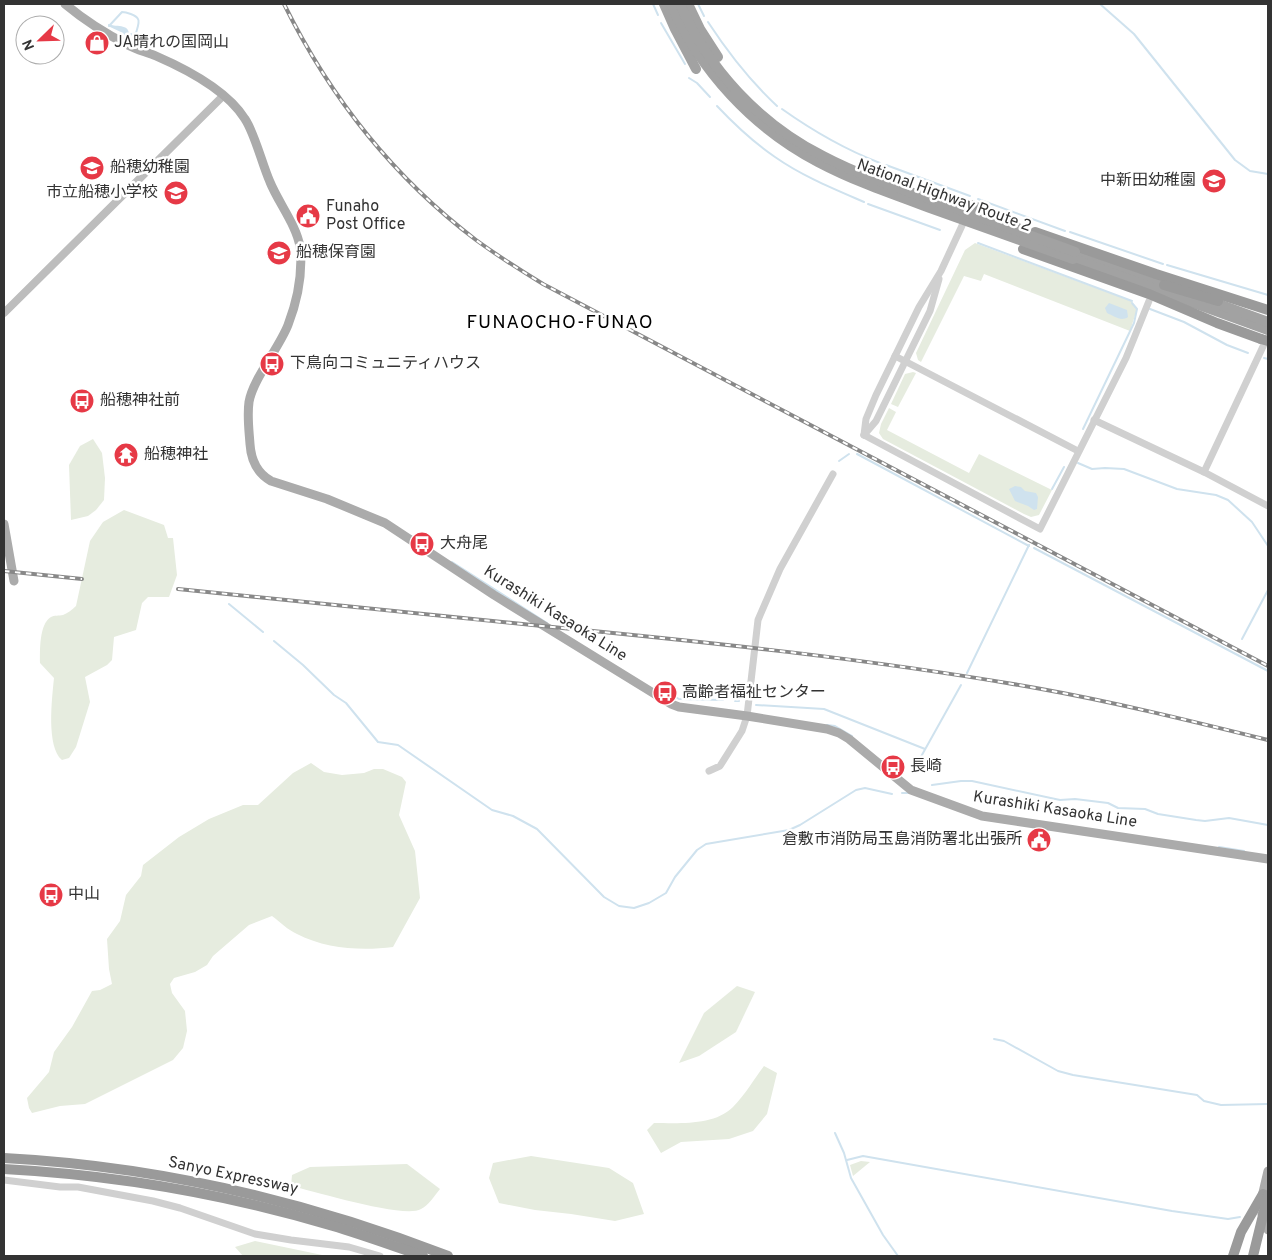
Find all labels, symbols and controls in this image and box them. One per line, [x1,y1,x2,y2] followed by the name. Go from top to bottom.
[15,15,65,65] north arrow
[84,30,110,56] shop icon: JA晴れの国岡山
[114,33,229,53] place label: JA晴れの国岡山
[20,37,39,52] text: N
[79,155,105,181] school or university icon: 船穂幼稚園
[854,155,1034,237] street label: National Highway Route 2
[110,158,190,178] place label: 船穂幼稚園
[1201,168,1227,194] school or university icon: 中新田幼稚園
[1100,171,1196,191] place label: 中新田幼稚園
[163,180,189,206] school or university icon: 市立船穂小学校
[46,183,158,203] place label: 市立船穂小学校
[326,197,405,235] place label: Funaho Post Office
[295,203,321,229] public building icon: Funaho Post Office
[266,240,292,266] school or university icon: 船穂保育園
[296,243,376,263] place label: 船穂保育園
[466,311,654,335] district label: FUNAOCHO-FUNAO
[259,351,285,377] bus stop icon: 下鳥向コミュニティハウス
[290,354,481,374] place label: 下鳥向コミュニティハウス
[69,388,95,414] bus stop icon: 船穂神社前
[100,391,180,411] place label: 船穂神社前
[113,442,139,468] temple icon: 船穂神社
[144,445,208,465] place label: 船穂神社
[409,531,435,557] bus stop icon: 大舟尾
[440,534,488,554] place label: 大舟尾
[479,562,631,666] street label: Kurashiki Kasaoka Line
[652,680,678,706] bus stop icon: 高齢者福祉センター
[682,683,826,703] place label: 高齢者福祉センター
[880,754,906,780] bus stop icon: 長崎
[910,757,942,777] place label: 長崎
[972,787,1138,833] street label: Kurashiki Kasaoka Line
[1026,827,1052,853] public building icon: 倉敷市消防局玉島消防署北出張所
[782,830,1022,850] place label: 倉敷市消防局玉島消防署北出張所
[38,882,64,908] bus stop icon: 中山
[68,885,100,905] place label: 中山
[166,1152,300,1200] street label: Sanyo Expressway

